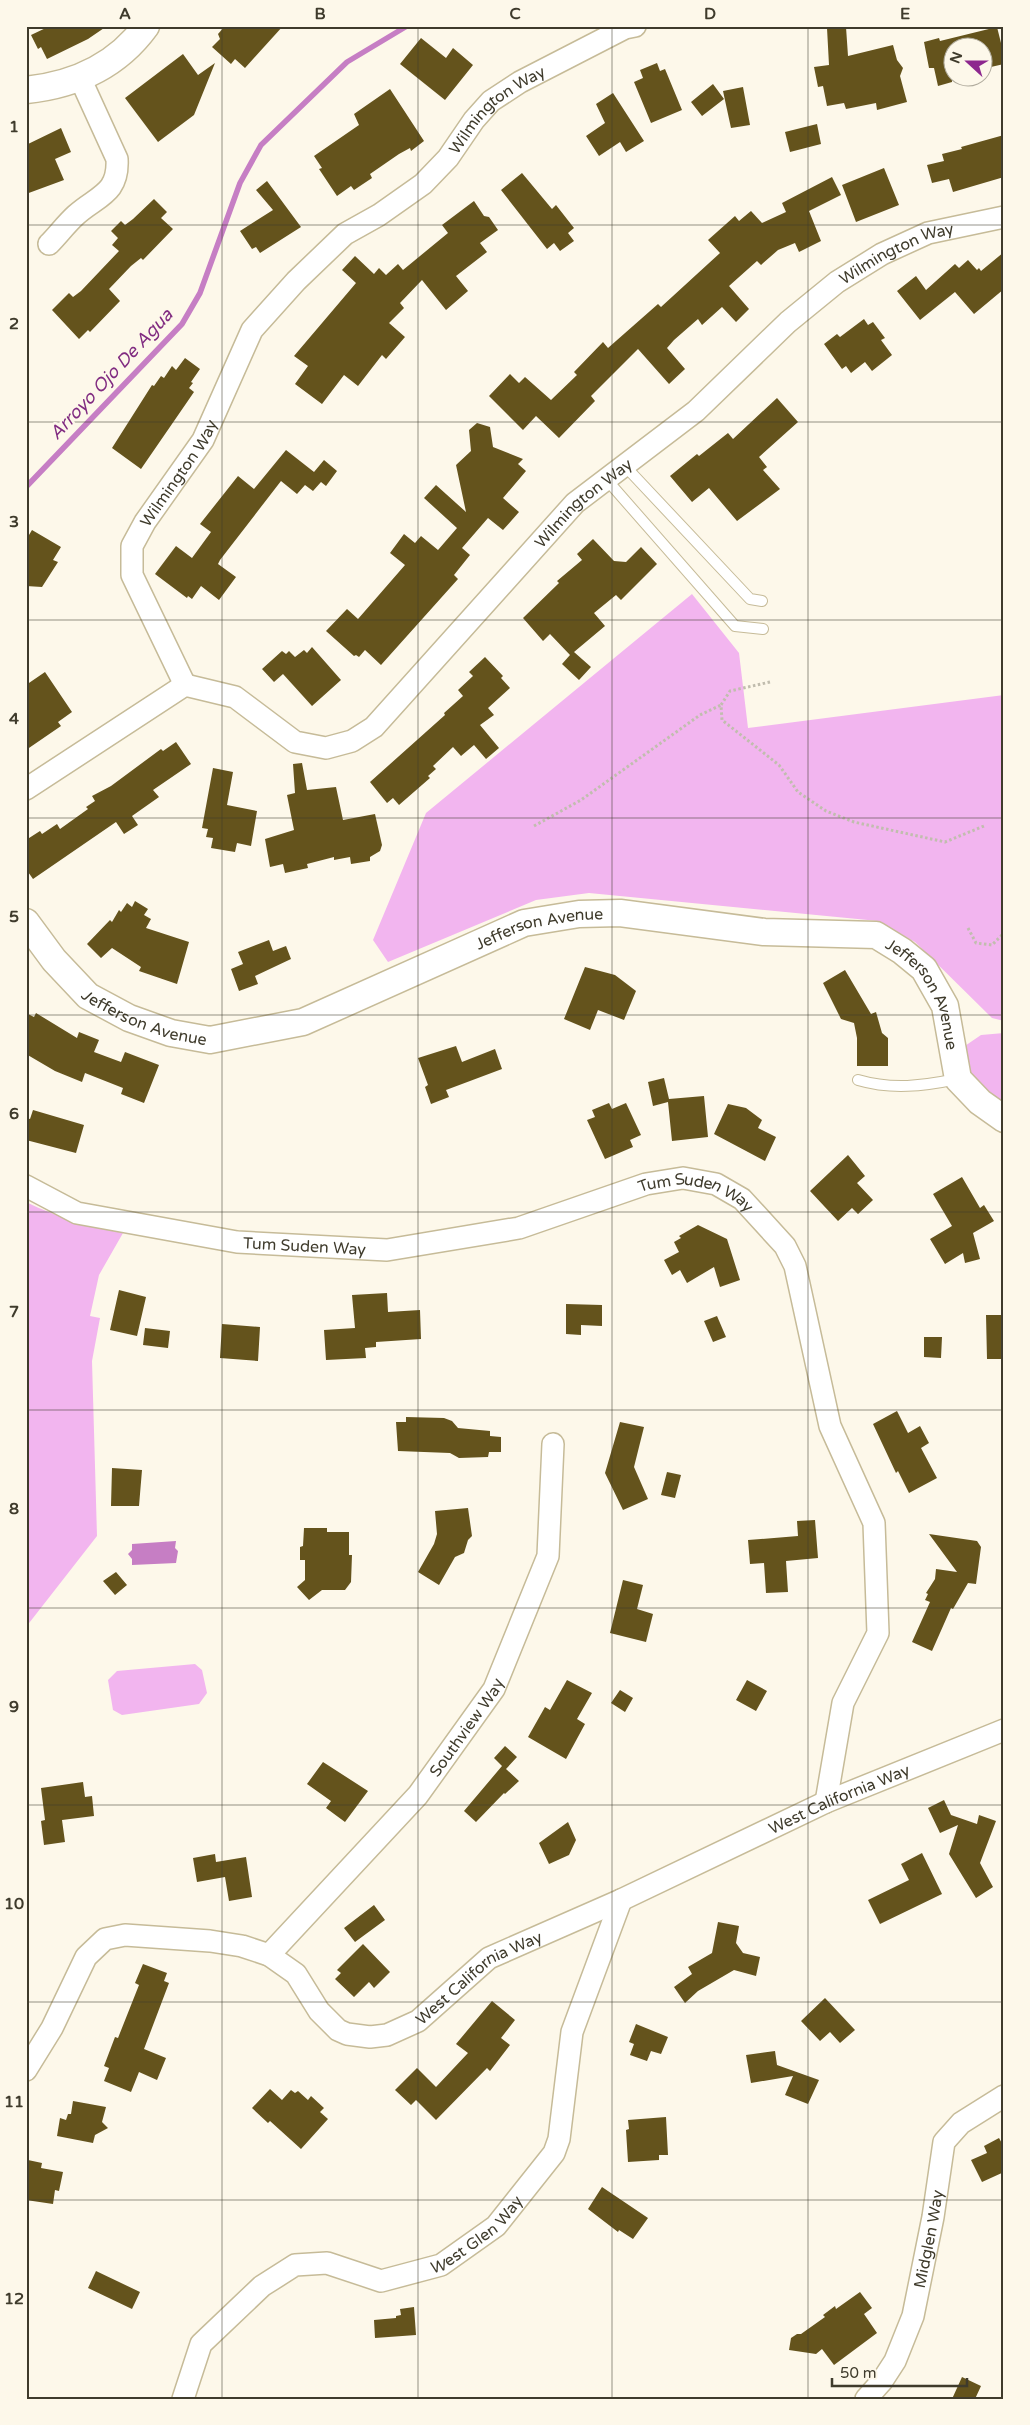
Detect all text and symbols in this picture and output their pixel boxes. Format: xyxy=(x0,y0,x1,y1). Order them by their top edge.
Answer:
text: A xyxy=(119,4,131,24)
text: B xyxy=(314,4,326,24)
text: C xyxy=(509,4,521,24)
text: D xyxy=(704,4,716,24)
text: E xyxy=(900,4,910,24)
north arrow xyxy=(942,38,992,88)
text: N xyxy=(946,49,966,66)
street label: Wilmington Way xyxy=(445,62,549,158)
text: 1 xyxy=(9,117,19,137)
street label: Wilmington Way xyxy=(836,219,956,289)
water label: Arroyo Ojo De Agua xyxy=(45,303,178,444)
text: 2 xyxy=(9,314,19,334)
street label: Wilmington Way xyxy=(136,416,222,531)
street label: Wilmington Way xyxy=(531,454,637,552)
text: 3 xyxy=(9,512,19,532)
text: 4 xyxy=(9,709,19,729)
street label: Jefferson Avenue xyxy=(472,904,603,955)
text: 5 xyxy=(9,907,19,927)
street label: Jefferson Avenue xyxy=(882,934,962,1052)
street label: Jefferson Avenue xyxy=(77,986,208,1050)
text: 6 xyxy=(9,1104,19,1124)
street label: Tum Suden Way xyxy=(635,1169,758,1217)
street label: Tum Suden Way xyxy=(243,1233,367,1260)
text: 7 xyxy=(9,1302,19,1322)
text: 8 xyxy=(9,1499,19,1519)
street label: Southview Way xyxy=(425,1675,509,1781)
text: 9 xyxy=(9,1697,19,1717)
street label: West California Way xyxy=(766,1760,913,1839)
text: 10 xyxy=(4,1894,24,1914)
street label: West California Way xyxy=(412,1927,546,2029)
text: 11 xyxy=(4,2092,24,2112)
street label: Midglen Way xyxy=(910,2188,948,2290)
street label: West Glen Way xyxy=(429,2191,528,2278)
text: 12 xyxy=(4,2289,24,2309)
scale bar xyxy=(832,2355,968,2387)
text: 50 m xyxy=(840,2364,877,2382)

